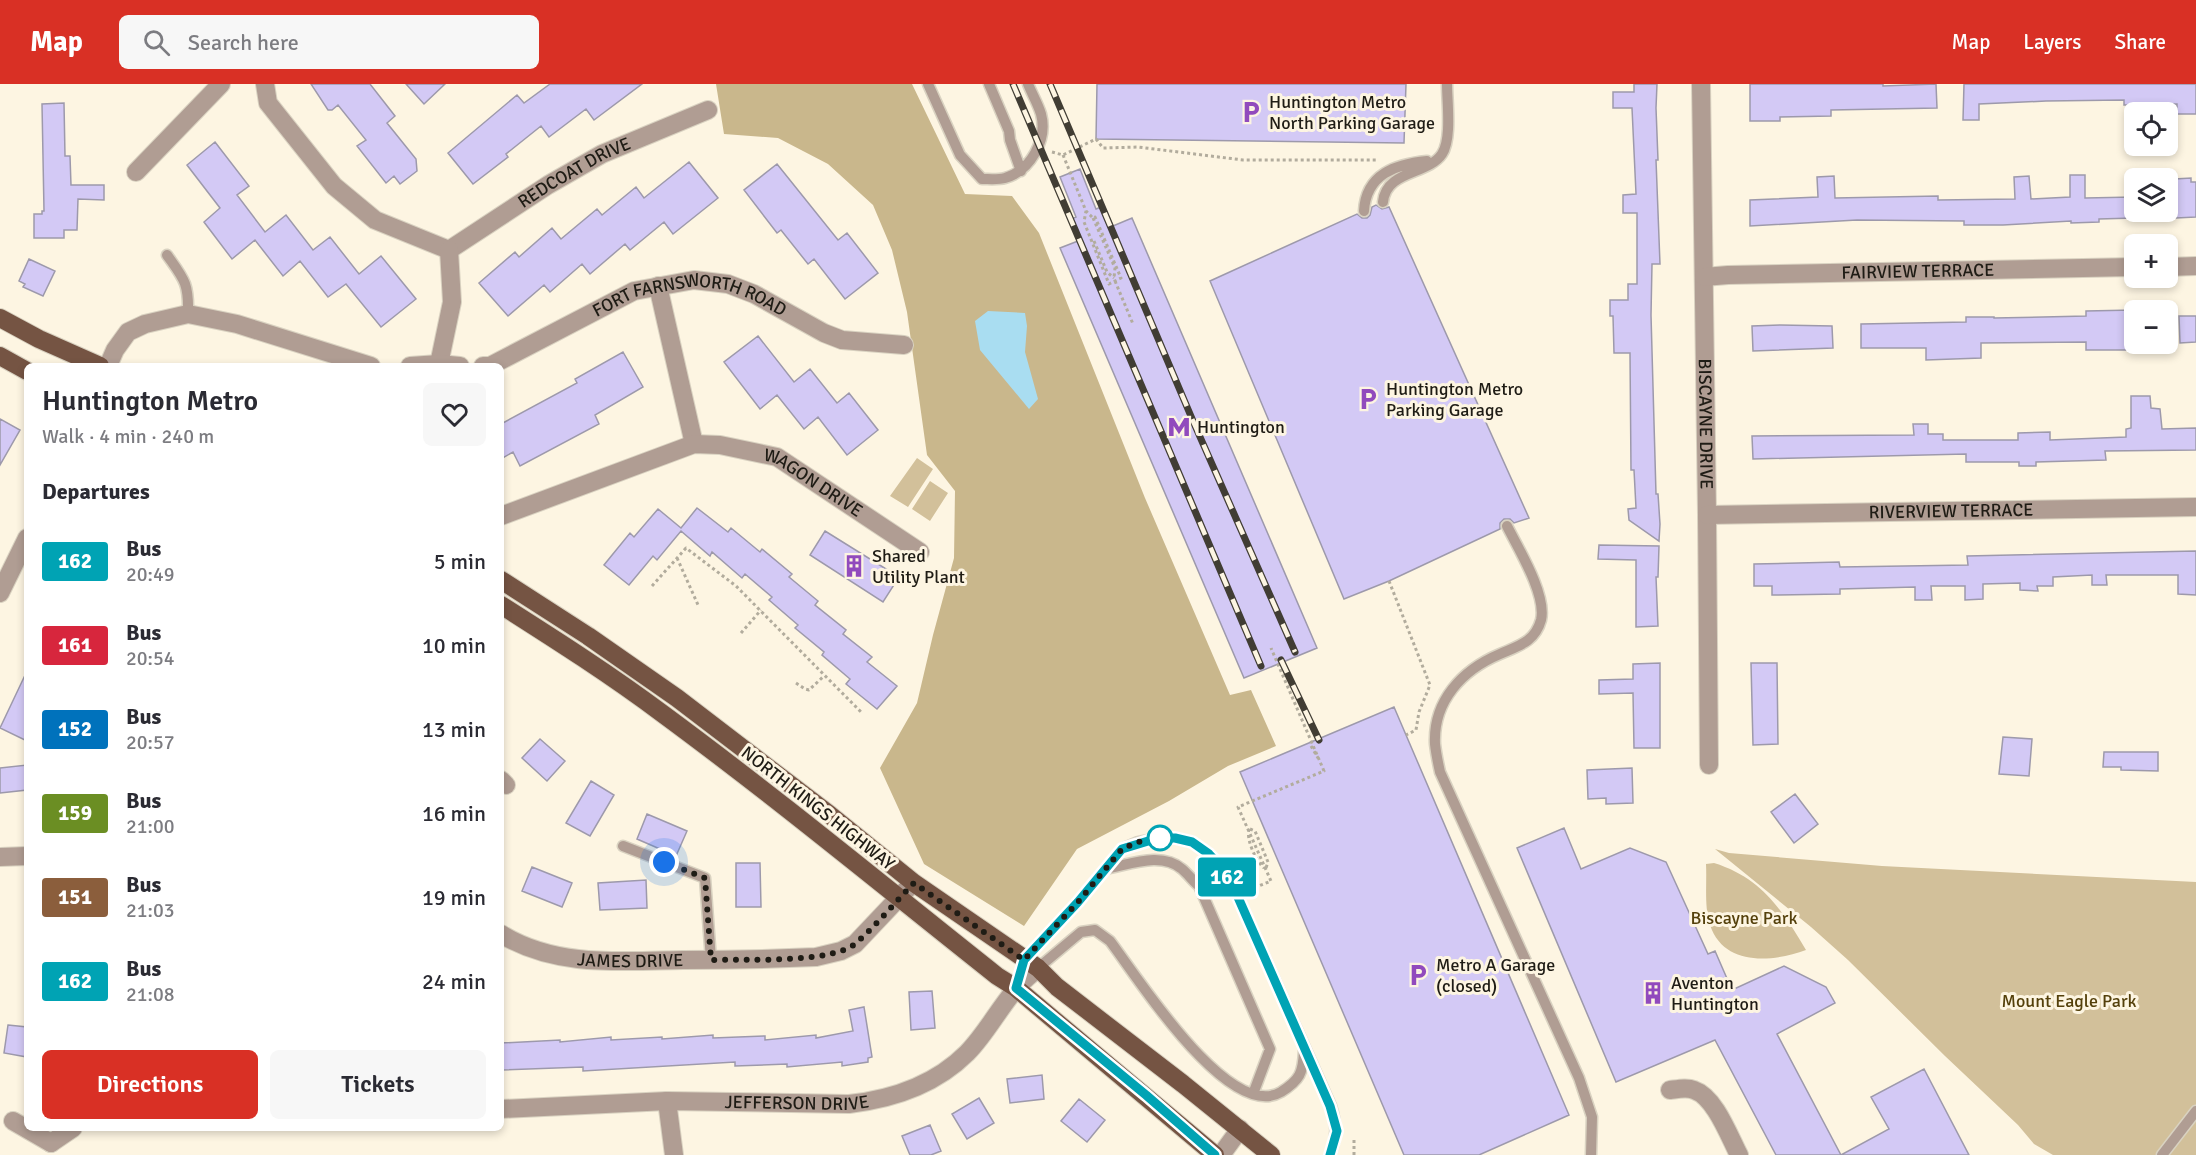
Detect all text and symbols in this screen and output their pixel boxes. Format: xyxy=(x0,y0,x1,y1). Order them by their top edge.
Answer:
search box xyxy=(119,15,539,69)
text: Map xyxy=(30,25,83,59)
icon: search xyxy=(140,26,173,59)
text: Search here xyxy=(188,29,299,56)
text: Map xyxy=(1952,29,1990,55)
text: Layers xyxy=(2023,29,2081,55)
text: Share xyxy=(2114,29,2166,55)
place label: Huntington Metro North Parking Garage xyxy=(1269,91,1435,134)
parking icon: Huntington Metro North Parking Garage xyxy=(1238,99,1264,125)
map controls xyxy=(2124,102,2178,354)
button: locate xyxy=(2124,102,2178,156)
street label: REDCOAT DRIVE xyxy=(514,132,634,213)
button: layers xyxy=(2124,168,2178,222)
button: + xyxy=(2124,234,2178,288)
street label: FAIRVIEW TERRACE xyxy=(1841,259,1994,284)
text: FORT FARNSWORTH ROAD xyxy=(589,268,790,322)
button: − xyxy=(2124,300,2178,354)
street label: FORT FARNSWORTH ROAD xyxy=(588,305,792,327)
street label: BISCAYNE DRIVE xyxy=(1694,358,1718,490)
place label: Huntington Metro Parking Garage xyxy=(1386,378,1523,421)
button: heart xyxy=(423,383,486,446)
text: Huntington Metro xyxy=(42,384,258,418)
parking icon: Huntington Metro Parking Garage xyxy=(1355,386,1381,412)
metro station icon: Huntington xyxy=(1166,414,1192,440)
place label: Huntington xyxy=(1197,416,1285,438)
text: Walk · 4 min · 240 m xyxy=(42,424,214,449)
street label: WAGON DRIVE xyxy=(762,444,867,522)
text: Departures xyxy=(42,478,150,505)
street label: RIVERVIEW TERRACE xyxy=(1868,499,2034,523)
text: Bus xyxy=(126,535,161,562)
place label: Shared Utility Plant xyxy=(872,545,965,588)
text: 162 xyxy=(58,548,92,574)
text: 5 min xyxy=(434,548,486,575)
building icon: Shared Utility Plant xyxy=(841,553,867,579)
text: 20:49 xyxy=(126,562,175,587)
text: Bus xyxy=(126,619,161,646)
text: 161 xyxy=(58,632,92,658)
text: 10 min xyxy=(422,632,486,659)
text: 20:54 xyxy=(126,646,175,671)
text: Bus xyxy=(126,703,161,730)
text: 152 xyxy=(58,716,92,742)
text: 13 min xyxy=(422,716,486,743)
text: 20:57 xyxy=(126,730,175,755)
street label: NORTH KINGS HIGHWAY xyxy=(737,741,899,875)
text: Bus xyxy=(126,787,161,814)
text: 159 xyxy=(58,800,92,826)
text: 16 min xyxy=(422,800,486,827)
text: 21:00 xyxy=(126,814,175,839)
unlabelled marker xyxy=(1147,825,1173,851)
your location xyxy=(649,847,679,877)
line badge: 162 xyxy=(1192,858,1262,896)
text: 162 xyxy=(1210,864,1244,890)
text: Bus xyxy=(126,871,161,898)
text: 151 xyxy=(58,884,92,910)
text: 19 min xyxy=(422,884,486,911)
text: 21:03 xyxy=(126,898,175,923)
park label: Biscayne Park xyxy=(1691,907,1797,929)
street label: JAMES DRIVE xyxy=(576,948,684,972)
place label: Metro A Garage (closed) xyxy=(1436,954,1555,997)
text: Bus xyxy=(126,955,161,982)
parking icon: Metro A Garage (closed) xyxy=(1405,962,1431,988)
text: 162 xyxy=(58,968,92,994)
text: 24 min xyxy=(422,968,486,995)
place label: Aventon Huntington xyxy=(1671,972,1759,1015)
building icon: Aventon Huntington xyxy=(1640,980,1666,1006)
text: 21:08 xyxy=(126,982,175,1007)
park label: Mount Eagle Park xyxy=(2001,990,2137,1012)
button: Directions xyxy=(42,1050,258,1119)
button: Tickets xyxy=(270,1050,486,1119)
street label: JEFFERSON DRIVE xyxy=(724,1090,871,1115)

